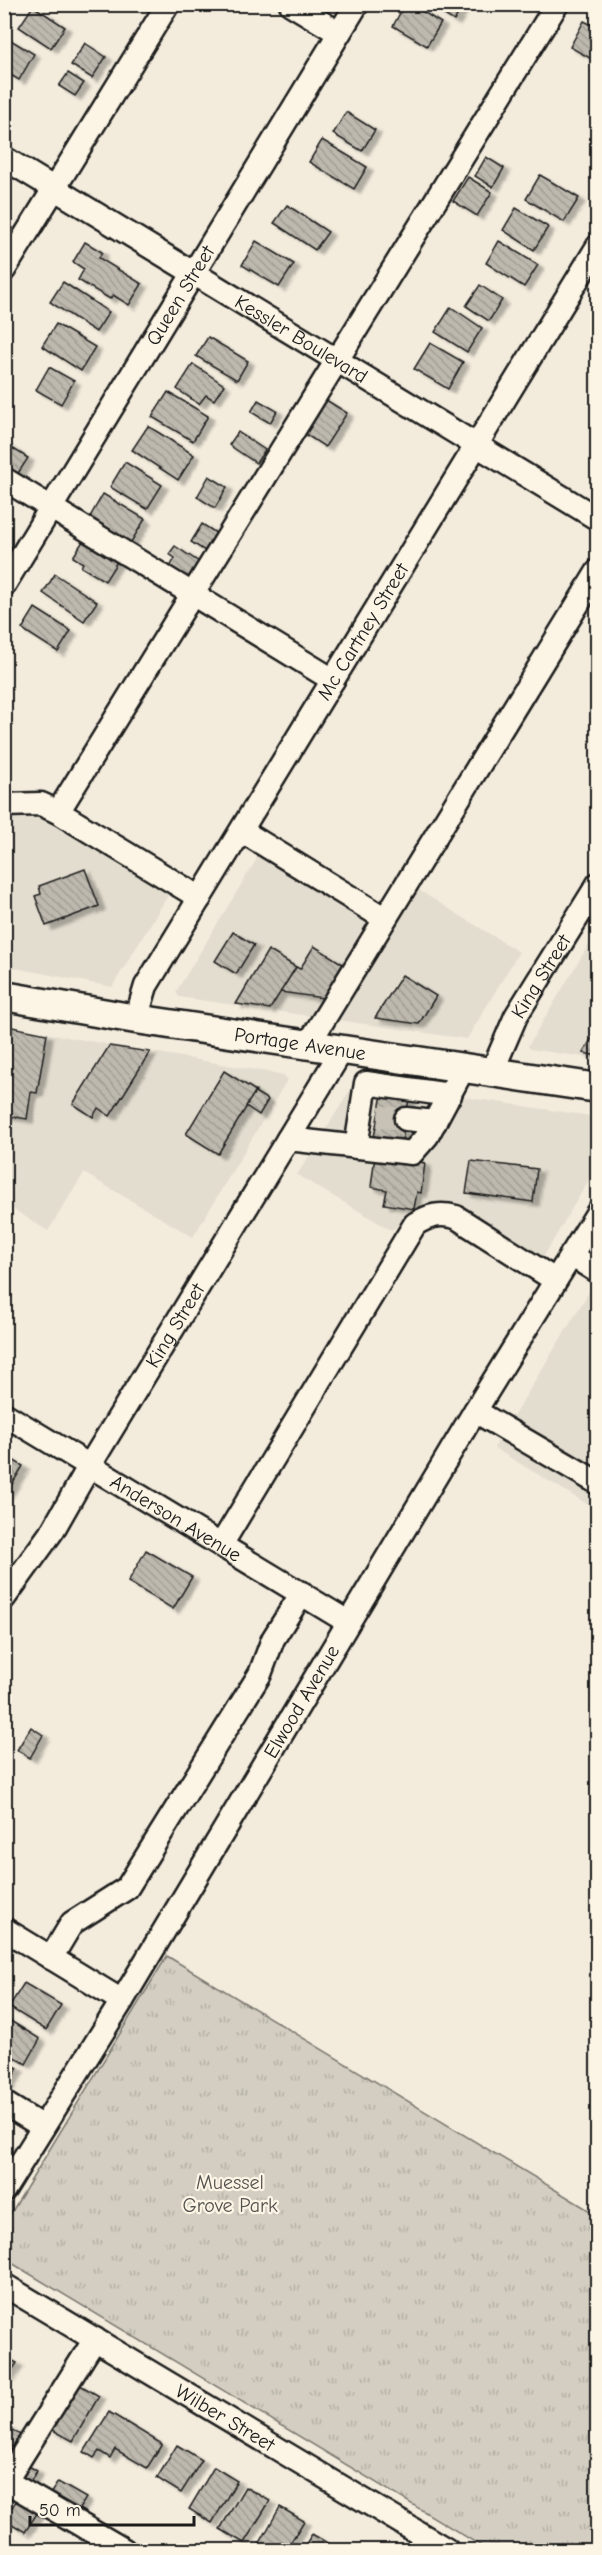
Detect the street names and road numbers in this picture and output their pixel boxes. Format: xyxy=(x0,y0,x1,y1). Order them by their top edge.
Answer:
street label: Queen Street xyxy=(141,240,220,349)
street label: Kessler Boulevard xyxy=(231,290,372,388)
street label: Mc Cartney Street xyxy=(312,558,414,704)
street label: King Street xyxy=(506,929,576,1022)
street label: Portage Avenue xyxy=(233,1022,367,1065)
street label: King Street xyxy=(141,1278,210,1372)
street label: Anderson Avenue xyxy=(106,1470,246,1566)
street label: Elwood Avenue xyxy=(259,1641,344,1762)
street label: Wilber Street xyxy=(172,2379,280,2457)

